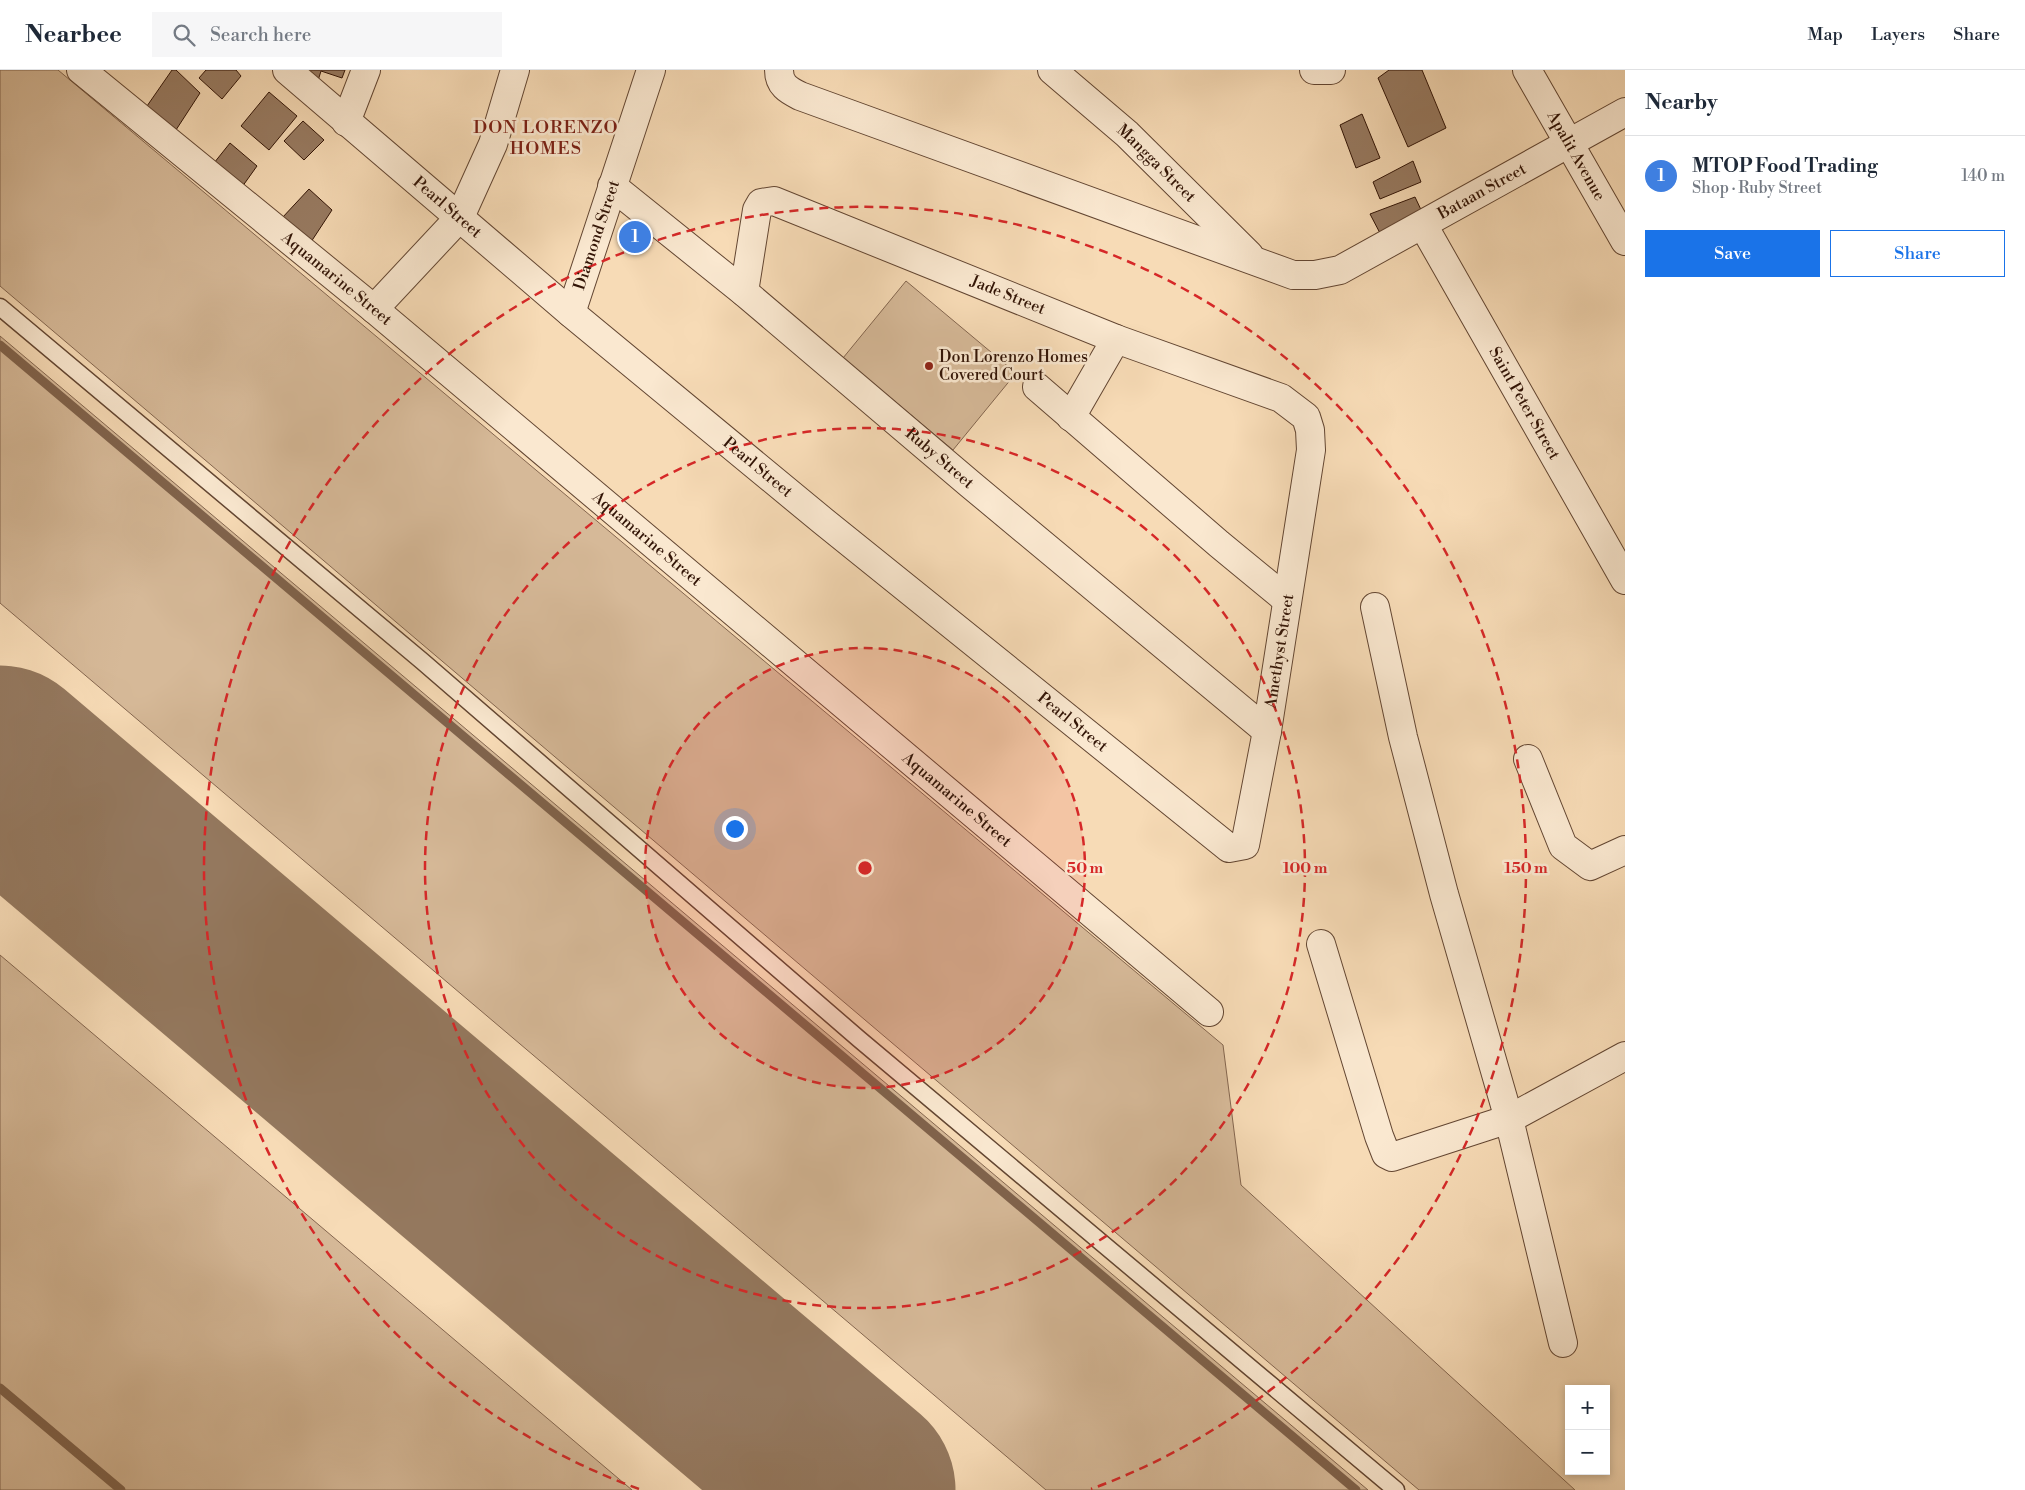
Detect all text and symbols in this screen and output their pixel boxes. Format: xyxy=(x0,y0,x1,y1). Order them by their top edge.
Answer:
search box xyxy=(152,12,502,57)
text: Nearbee xyxy=(25,20,122,50)
icon: search xyxy=(170,21,198,49)
text: Search here xyxy=(210,23,311,47)
text: Map xyxy=(1808,23,1843,46)
text: Layers xyxy=(1871,23,1925,46)
text: Share xyxy=(1953,23,2000,46)
text: Nearby xyxy=(1645,90,1718,116)
street label: Apalit Avenue xyxy=(1542,107,1610,204)
district label: DON LORENZO HOMES xyxy=(473,116,619,160)
street label: Mangga Street xyxy=(1113,120,1200,207)
text: MTOP Food Trading xyxy=(1692,154,1878,178)
street label: Bataan Street xyxy=(1433,159,1530,224)
text: 1 xyxy=(1657,166,1665,186)
text: 140 m xyxy=(1961,166,2005,186)
street label: Pearl Street xyxy=(409,172,486,242)
street label: Diamond Street xyxy=(569,177,624,293)
text: Shop · Ruby Street xyxy=(1692,178,1822,198)
pin: 1 xyxy=(619,218,651,256)
street label: Aquamarine Street xyxy=(277,227,396,330)
button: Save xyxy=(1645,230,1820,277)
button: Share xyxy=(1830,230,2005,277)
street label: Jade Street xyxy=(967,271,1049,319)
street label: Saint Peter Street xyxy=(1484,343,1565,463)
place label: Don Lorenzo Homes Covered Court xyxy=(939,347,1088,385)
marker: Don Lorenzo Homes Covered Court xyxy=(923,360,935,372)
street label: Ruby Street xyxy=(901,423,978,493)
street label: Pearl Street xyxy=(719,433,797,502)
street label: Aquamarine Street xyxy=(587,486,706,591)
street label: Amethyst Street xyxy=(1261,592,1298,711)
street label: Pearl Street xyxy=(1033,688,1112,756)
street label: Aquamarine Street xyxy=(897,747,1016,852)
your location xyxy=(722,816,748,842)
centre of rings xyxy=(856,859,874,877)
text: 50 m xyxy=(1067,859,1103,878)
text: 100 m xyxy=(1283,859,1328,878)
text: 150 m xyxy=(1504,859,1548,878)
map controls xyxy=(1565,1385,1610,1475)
button: + xyxy=(1565,1385,1610,1430)
button: − xyxy=(1565,1430,1610,1475)

